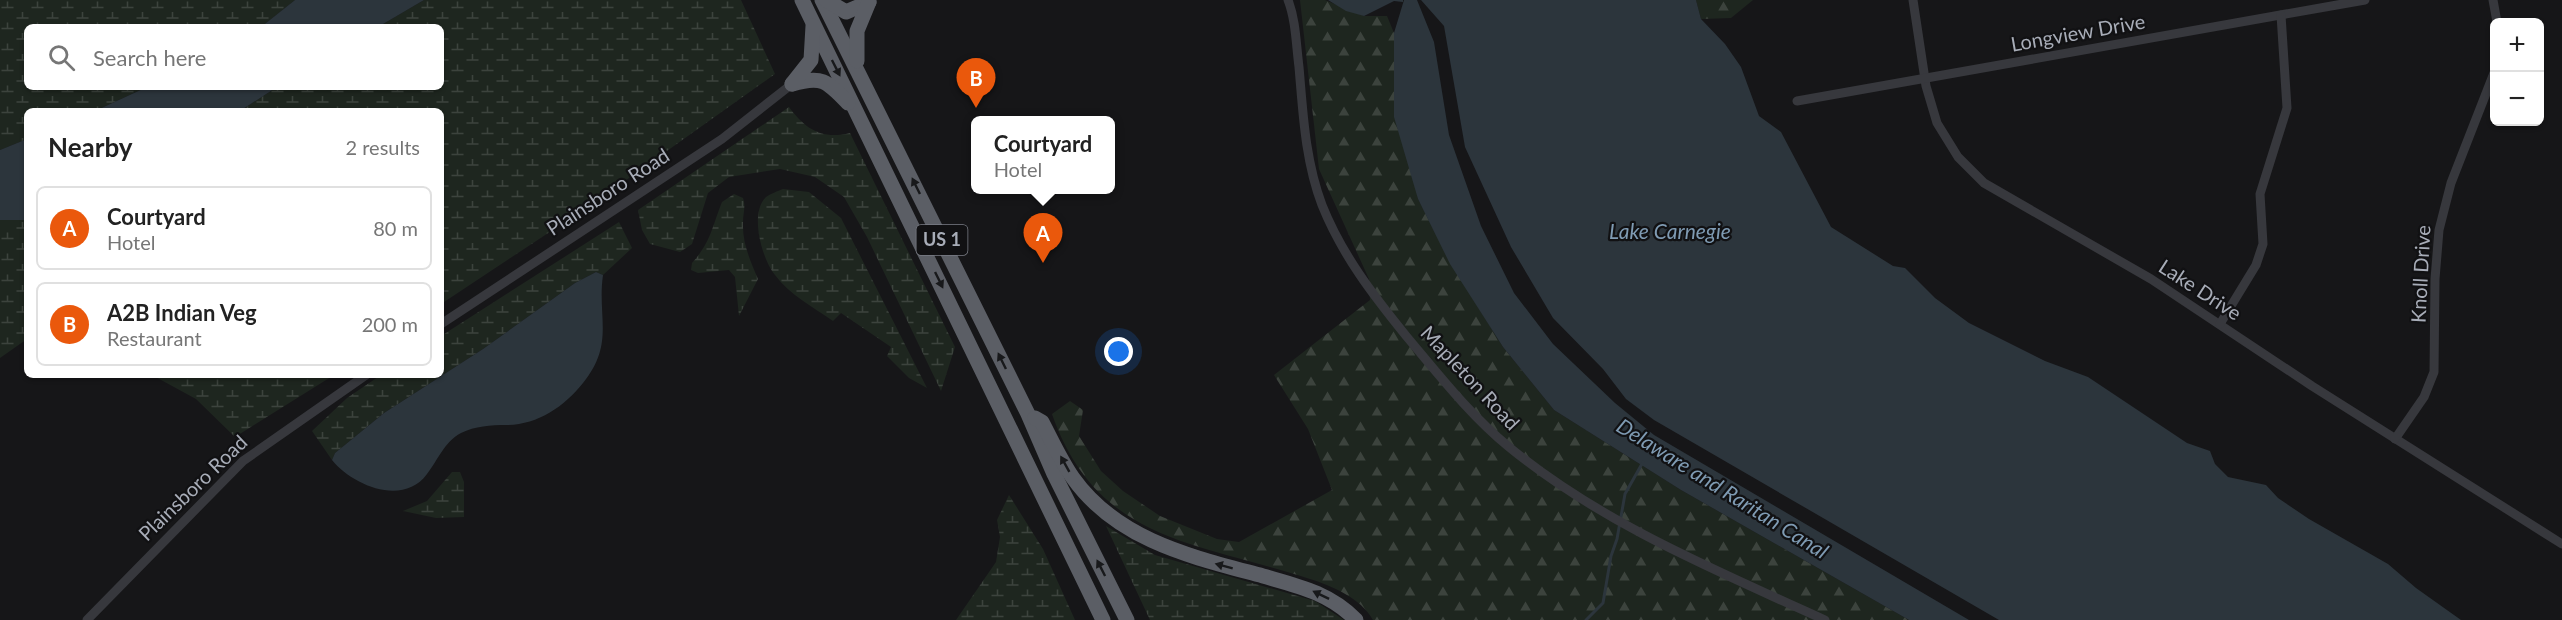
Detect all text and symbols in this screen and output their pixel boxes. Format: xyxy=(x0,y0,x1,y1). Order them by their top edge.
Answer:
street label: Longview Drive xyxy=(2009,8,2147,56)
map controls xyxy=(2490,18,2544,126)
button: + xyxy=(2490,18,2544,72)
search box xyxy=(24,24,444,90)
icon: search xyxy=(45,41,78,74)
text: Search here xyxy=(93,44,206,71)
pin: B xyxy=(956,58,996,108)
one-way arrow xyxy=(832,60,841,77)
button: − xyxy=(2490,72,2544,126)
popup xyxy=(971,116,1115,194)
text: Courtyard xyxy=(994,130,1092,157)
text: Nearby xyxy=(48,131,133,163)
text: 2 results xyxy=(345,135,420,159)
street label: Plainsboro Road xyxy=(542,143,673,240)
text: Hotel xyxy=(994,157,1042,181)
one-way arrow xyxy=(911,178,921,195)
text: Courtyard xyxy=(107,203,206,230)
pin: A xyxy=(1024,214,1062,263)
text: A xyxy=(63,216,76,240)
text: 80 m xyxy=(373,216,418,240)
water label: Lake Carnegie xyxy=(1609,218,1731,243)
street label: Knoll Drive xyxy=(2405,224,2435,324)
road number: US 1 xyxy=(916,225,968,255)
text: Hotel xyxy=(107,230,156,254)
street label: Lake Drive xyxy=(2155,254,2246,325)
one-way arrow xyxy=(935,272,944,289)
text: A2B Indian Veg xyxy=(107,299,257,326)
text: B xyxy=(63,312,76,336)
text: 200 m xyxy=(362,312,418,336)
street label: Mapleton Road xyxy=(1416,320,1525,434)
text: Restaurant xyxy=(107,326,202,350)
your location xyxy=(1104,337,1133,366)
one-way arrow xyxy=(998,353,1007,370)
water label: Delaware and Raritan Canal xyxy=(1613,412,1833,563)
street label: Plainsboro Road xyxy=(133,430,252,545)
one-way arrow xyxy=(1060,455,1070,472)
one-way arrow xyxy=(1096,559,1106,576)
one-way arrow xyxy=(1215,560,1233,570)
one-way arrow xyxy=(1313,590,1330,599)

